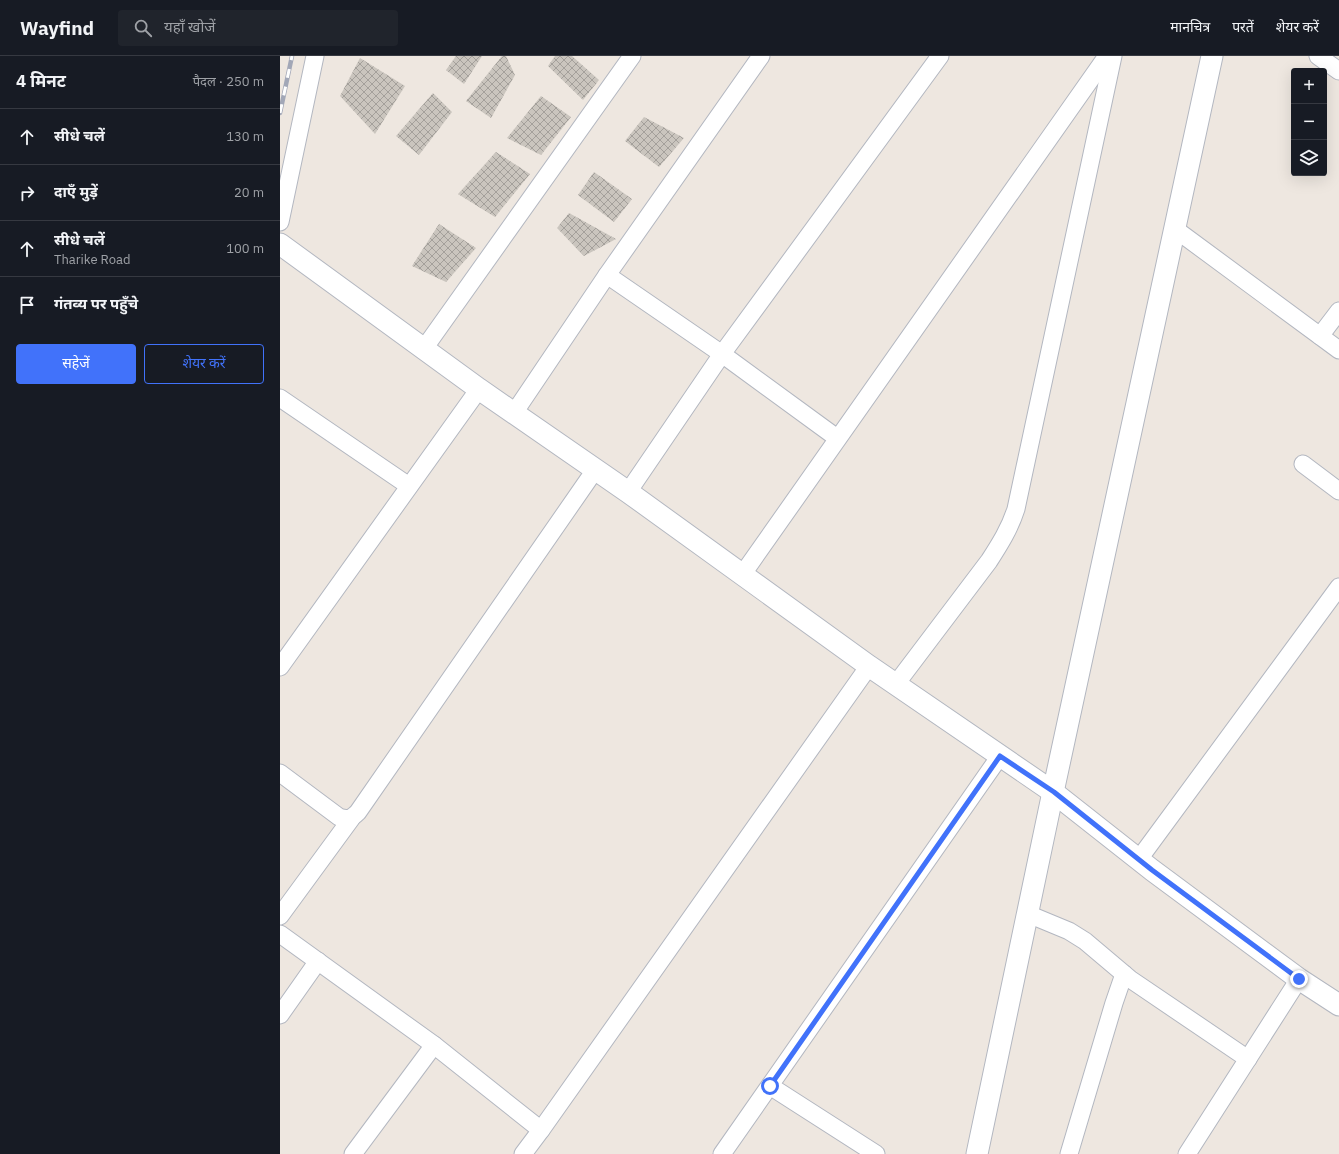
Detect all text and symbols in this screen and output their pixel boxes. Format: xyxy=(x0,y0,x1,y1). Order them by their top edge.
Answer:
search box xyxy=(118,10,398,46)
text: Wayfind xyxy=(20,16,94,40)
icon: search xyxy=(132,17,154,39)
text: यहाँ खोजें xyxy=(164,17,215,36)
text: मानचित्र xyxy=(1170,18,1210,36)
text: परतें xyxy=(1232,18,1254,36)
text: शेयर करें xyxy=(1276,18,1319,36)
map controls xyxy=(1291,68,1327,176)
button: + xyxy=(1291,68,1327,104)
text: 4 मिनट xyxy=(16,70,66,92)
text: पैदल · 250 m xyxy=(193,73,264,90)
button: − xyxy=(1291,104,1327,140)
icon: ahead xyxy=(16,126,38,148)
text: सीधे चलें xyxy=(54,126,105,145)
text: 130 m xyxy=(226,128,264,145)
button: layers xyxy=(1291,140,1327,176)
icon: right xyxy=(16,182,38,204)
text: दाएँ मुड़ें xyxy=(54,182,98,201)
text: 20 m xyxy=(234,184,264,201)
text: सीधे चलें xyxy=(54,230,105,249)
icon: ahead xyxy=(16,238,38,260)
text: 100 m xyxy=(226,240,264,257)
text: Tharike Road xyxy=(54,251,131,268)
icon: arrive xyxy=(16,294,38,316)
text: गंतव्य पर पहुँचे xyxy=(54,294,138,313)
button: सहेजें xyxy=(16,344,136,384)
button: शेयर करें xyxy=(144,344,264,384)
route end xyxy=(1290,970,1308,988)
route start xyxy=(761,1077,779,1095)

